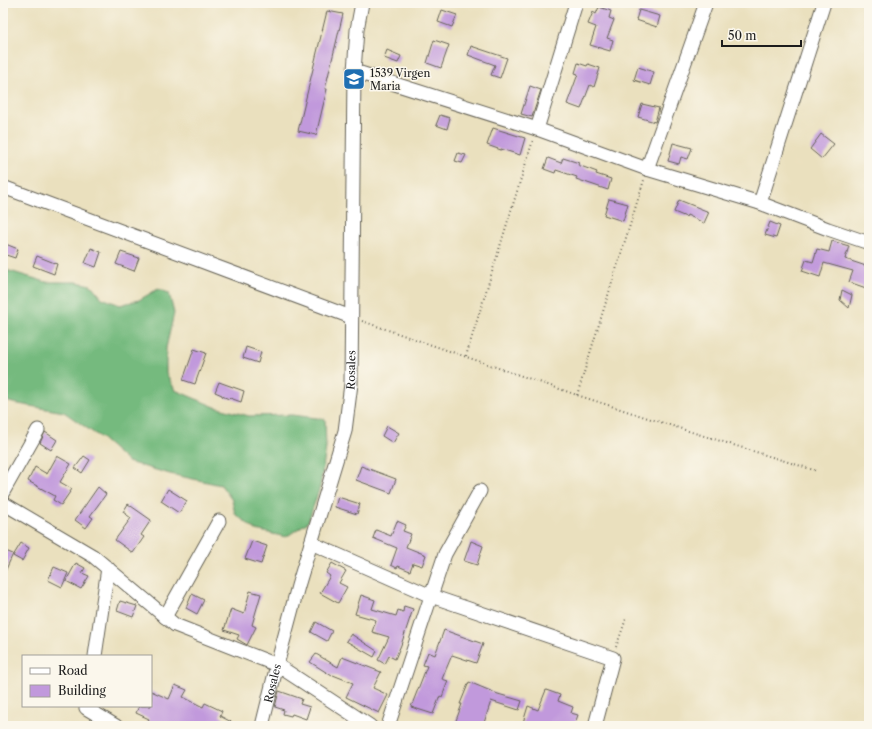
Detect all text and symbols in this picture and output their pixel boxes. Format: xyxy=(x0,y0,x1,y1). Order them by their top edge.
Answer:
scale bar xyxy=(722,22,801,48)
text: 50 m xyxy=(728,28,757,43)
school or university icon: 1539 Virgen Maria xyxy=(341,66,367,92)
place label: 1539 Virgen Maria xyxy=(370,66,430,93)
street label: Rosales xyxy=(343,350,358,391)
legend xyxy=(22,655,152,707)
street label: Rosales xyxy=(261,662,284,704)
text: Road xyxy=(58,663,88,678)
text: Building xyxy=(58,683,106,698)

